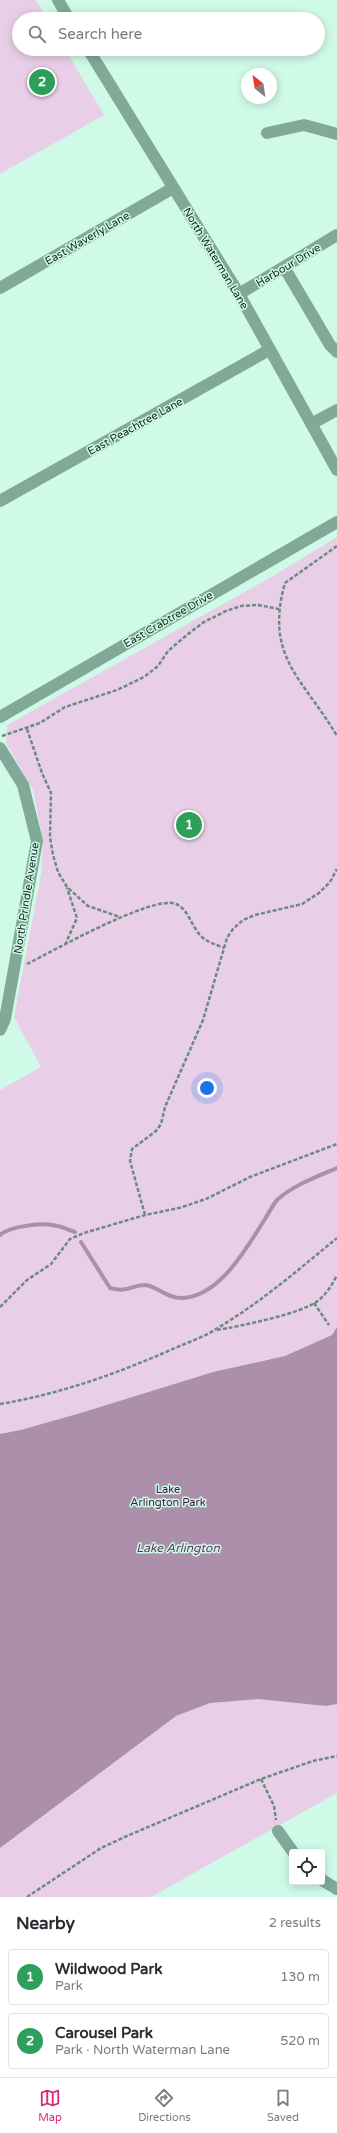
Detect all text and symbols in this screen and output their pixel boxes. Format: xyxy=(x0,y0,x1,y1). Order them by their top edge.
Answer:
search box xyxy=(12,12,325,56)
icon: search xyxy=(26,23,48,45)
text: Search here xyxy=(58,25,142,43)
pin: 2 xyxy=(29,67,55,97)
north arrow xyxy=(241,68,277,104)
street label: North Waterman Lane xyxy=(180,205,251,311)
street label: East Waverly Lane xyxy=(43,209,132,268)
street label: Harbour Drive xyxy=(254,241,323,290)
street label: East Peachtree Lane xyxy=(86,395,185,458)
street label: East Crabtree Drive xyxy=(121,589,215,650)
pin: 1 xyxy=(176,810,202,840)
street label: North Prindle Avenue xyxy=(11,842,42,955)
your location xyxy=(197,1078,217,1098)
park label: Lake Arlington Park xyxy=(130,1483,206,1509)
water label: Lake Arlington xyxy=(136,1541,220,1555)
map controls xyxy=(289,1849,325,1885)
button: locate xyxy=(289,1849,325,1885)
text: Nearby xyxy=(16,1913,75,1934)
text: 2 results xyxy=(269,1915,321,1931)
text: Wildwood Park xyxy=(55,1960,162,1978)
text: 1 xyxy=(26,1969,34,1985)
text: 130 m xyxy=(280,1969,320,1985)
text: Park xyxy=(55,1978,83,1994)
text: Carousel Park xyxy=(55,2024,153,2042)
text: 2 xyxy=(26,2033,34,2049)
text: 520 m xyxy=(280,2033,320,2049)
text: Park · North Waterman Lane xyxy=(55,2042,230,2058)
tab: Map xyxy=(38,2087,62,2124)
tab: Directions xyxy=(138,2087,191,2124)
tab: Saved xyxy=(267,2087,299,2124)

